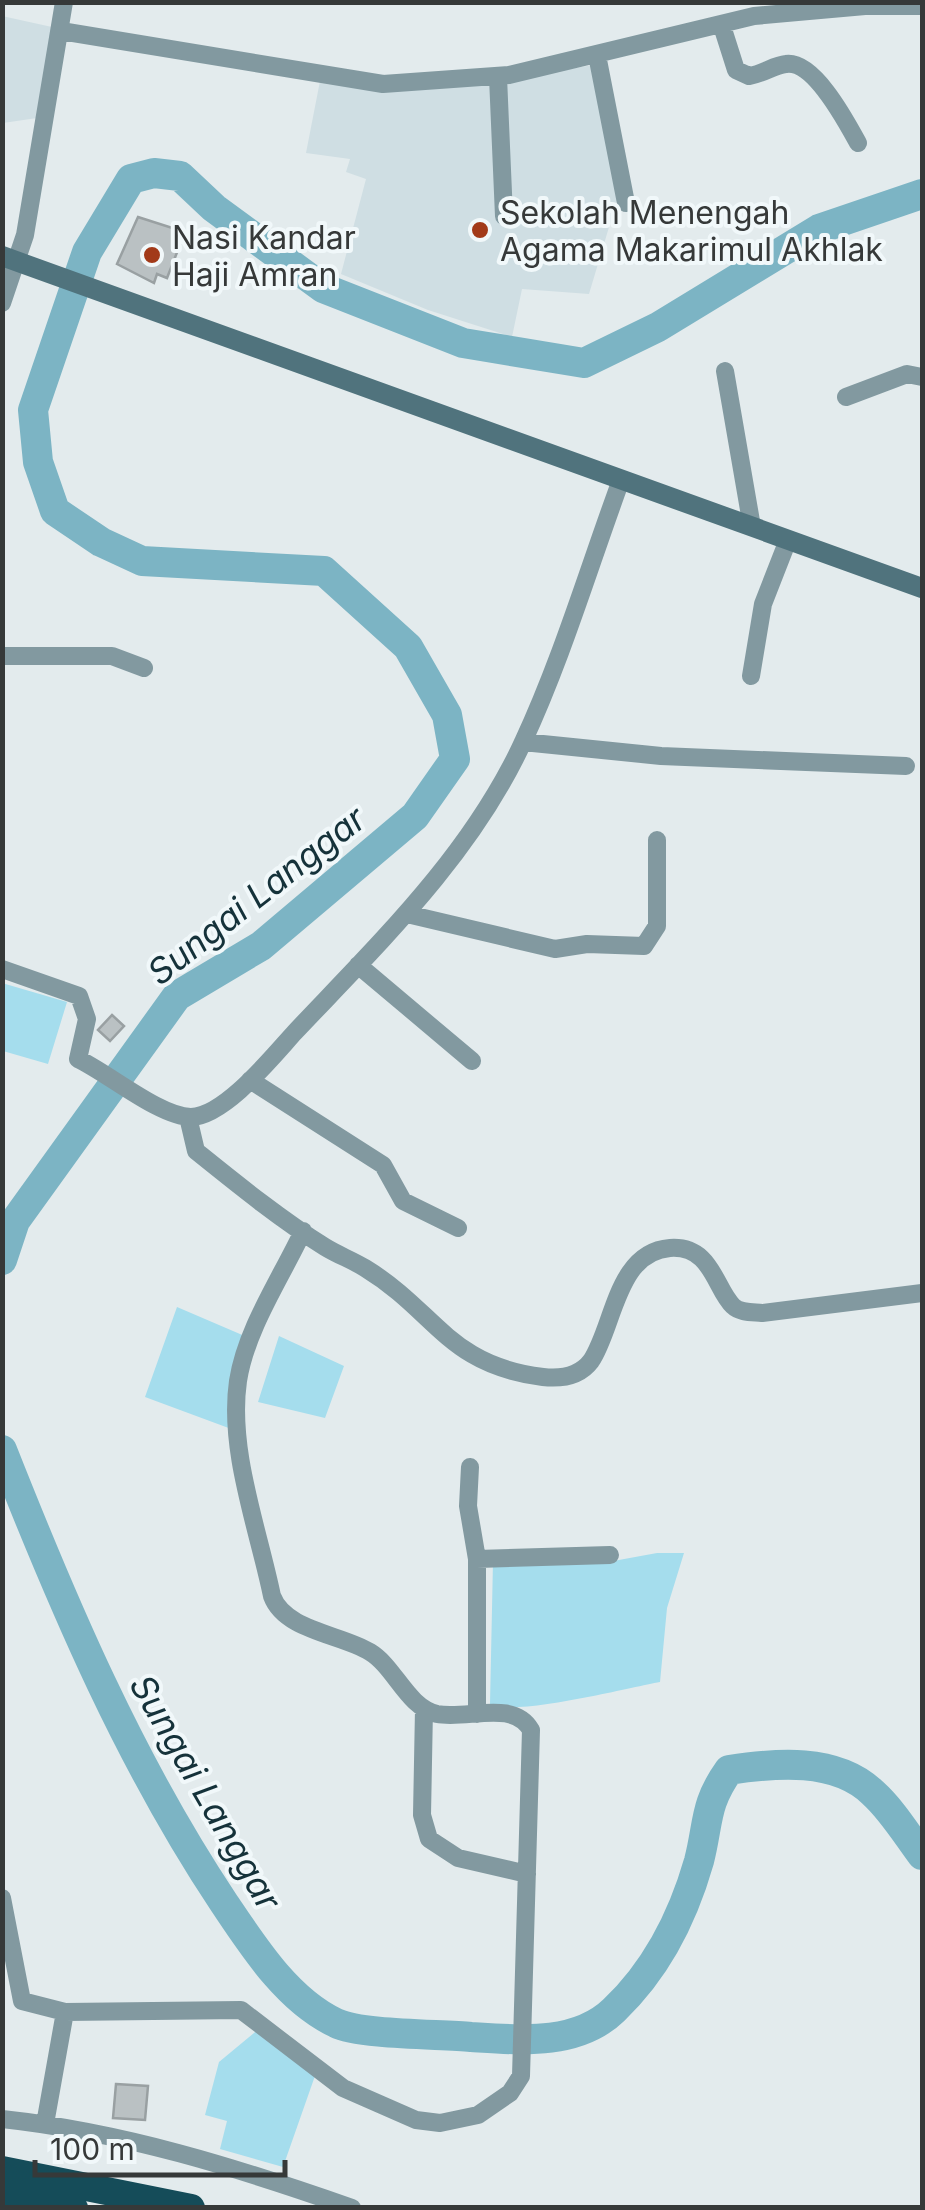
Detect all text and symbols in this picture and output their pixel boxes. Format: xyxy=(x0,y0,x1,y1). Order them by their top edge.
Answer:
place label: Sekolah Menengah Agama Makarimul Akhlak xyxy=(500,193,883,269)
place label: Nasi Kandar Haji Amran xyxy=(172,218,356,294)
marker: Sekolah Menengah Agama Makarimul Akhlak xyxy=(469,219,491,241)
marker: Nasi Kandar Haji Amran xyxy=(141,244,163,266)
water label: Sungai Langgar xyxy=(139,796,374,993)
water label: Sungai Langgar xyxy=(122,1667,291,1918)
scale bar xyxy=(35,2115,285,2177)
text: 100 m xyxy=(50,2131,135,2167)

